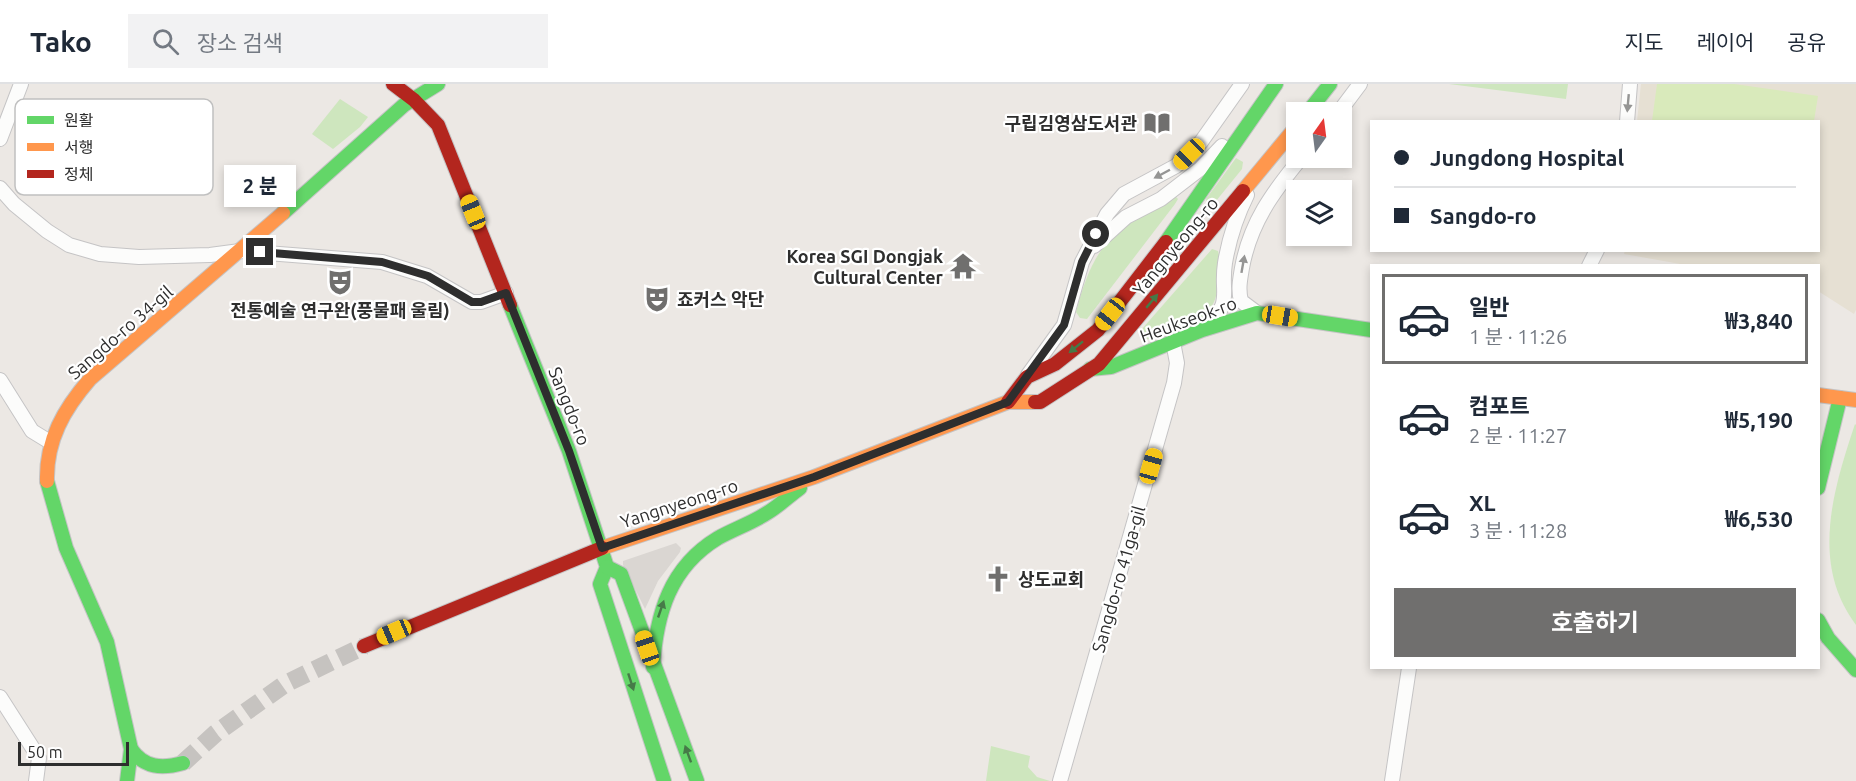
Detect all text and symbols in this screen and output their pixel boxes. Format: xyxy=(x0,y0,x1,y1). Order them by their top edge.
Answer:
search box xyxy=(128,14,548,68)
icon: search xyxy=(149,25,182,58)
text: Tako xyxy=(30,26,92,57)
text: 장소 검색 xyxy=(197,30,283,55)
text: 지도 xyxy=(1625,30,1663,54)
text: 레이어 xyxy=(1696,30,1754,54)
text: 공유 xyxy=(1787,30,1826,54)
one-way arrow xyxy=(1623,93,1633,112)
legend xyxy=(15,99,213,195)
north arrow xyxy=(1286,102,1352,168)
map controls xyxy=(1286,102,1352,246)
library icon: 구립김영삼도서관 xyxy=(1142,108,1172,138)
text: 원활 xyxy=(64,111,94,129)
place label: 구립김영삼도서관 xyxy=(1005,113,1137,133)
car xyxy=(1170,135,1208,173)
text: 서행 xyxy=(64,138,93,156)
text: Jungdong Hospital xyxy=(1430,145,1624,170)
text: 정체 xyxy=(64,165,93,183)
callout: 2 분 xyxy=(224,165,296,207)
one-way arrow xyxy=(1153,168,1171,178)
text: 2 분 xyxy=(243,174,277,197)
button: layers xyxy=(1286,180,1352,246)
car xyxy=(458,192,488,232)
street label: Yangnyeong-ro xyxy=(1128,193,1222,299)
text: Sangdo-ro xyxy=(1430,203,1536,228)
route start xyxy=(1082,220,1109,247)
route end xyxy=(246,238,273,265)
place label: Korea SGI Dongjak Cultural Center xyxy=(786,246,944,287)
temple icon: Korea SGI Dongjak Cultural Center xyxy=(948,251,978,281)
one-way arrow xyxy=(1239,254,1248,273)
theatre icon: 전통예술 연구완(풍물패 울림) xyxy=(325,267,355,297)
street label: Sangdo-ro 34-gil xyxy=(64,281,177,383)
theatre icon: 죠커스 악단 xyxy=(642,284,672,314)
place label: 죠커스 악단 xyxy=(677,289,765,309)
street label: Heukseok-ro xyxy=(1137,292,1239,346)
icon: car xyxy=(1397,292,1451,346)
car xyxy=(1092,294,1128,334)
one-way arrow xyxy=(1145,294,1158,309)
text: 일반 xyxy=(1469,294,1509,319)
place label: 전통예술 연구완(풍물패 울림) xyxy=(230,300,450,321)
car xyxy=(1261,304,1299,328)
text: ₩3,840 xyxy=(1725,308,1793,333)
text: 1 분 · 11:26 xyxy=(1469,325,1567,348)
one-way arrow xyxy=(1068,341,1084,354)
street label: Sangdo-ro xyxy=(545,364,595,448)
icon: car xyxy=(1397,391,1451,445)
text: 컴포트 xyxy=(1469,393,1530,418)
text: ₩5,190 xyxy=(1725,407,1793,432)
text: 2 분 · 11:27 xyxy=(1469,424,1567,447)
car xyxy=(1137,446,1165,486)
street label: Yangnyeong-ro xyxy=(618,475,740,531)
icon: car xyxy=(1397,490,1451,544)
text: XL xyxy=(1469,490,1496,515)
street label: Sangdo-ro 41ga-gil xyxy=(1087,503,1149,655)
text: ₩6,530 xyxy=(1725,506,1793,531)
text: 3 분 · 11:28 xyxy=(1469,519,1567,542)
church icon: 상도교회 xyxy=(983,564,1013,594)
place label: 상도교회 xyxy=(1018,569,1084,589)
button: 호출하기 xyxy=(1394,588,1796,657)
one-way arrow xyxy=(657,600,667,618)
car xyxy=(374,617,414,647)
car xyxy=(633,628,661,668)
one-way arrow xyxy=(627,673,636,691)
scale bar xyxy=(18,739,129,766)
text: 50 m xyxy=(27,743,63,761)
one-way arrow xyxy=(682,745,692,763)

